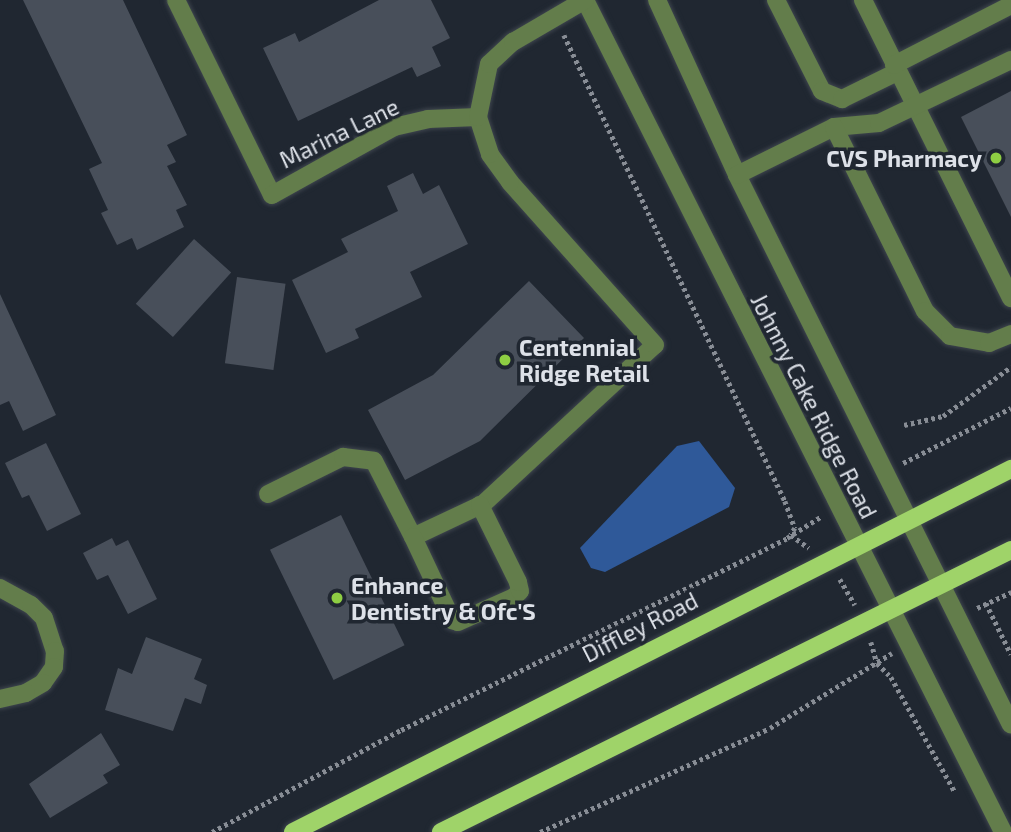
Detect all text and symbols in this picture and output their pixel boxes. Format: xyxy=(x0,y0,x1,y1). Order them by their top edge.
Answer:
street label: Marina Lane xyxy=(275,92,403,174)
place label: CVS Pharmacy xyxy=(826,144,982,172)
marker: CVS Pharmacy xyxy=(988,150,1004,166)
street label: Johnny Cake Ridge Road xyxy=(745,289,883,523)
place label: Centennial Ridge Retail xyxy=(519,333,649,387)
marker: Centennial Ridge Retail xyxy=(497,352,513,368)
place label: Enhance Dentistry & Ofc'S xyxy=(351,571,536,625)
street label: Diffley Road xyxy=(577,586,703,668)
marker: Enhance Dentistry & Ofc'S xyxy=(329,590,345,606)

